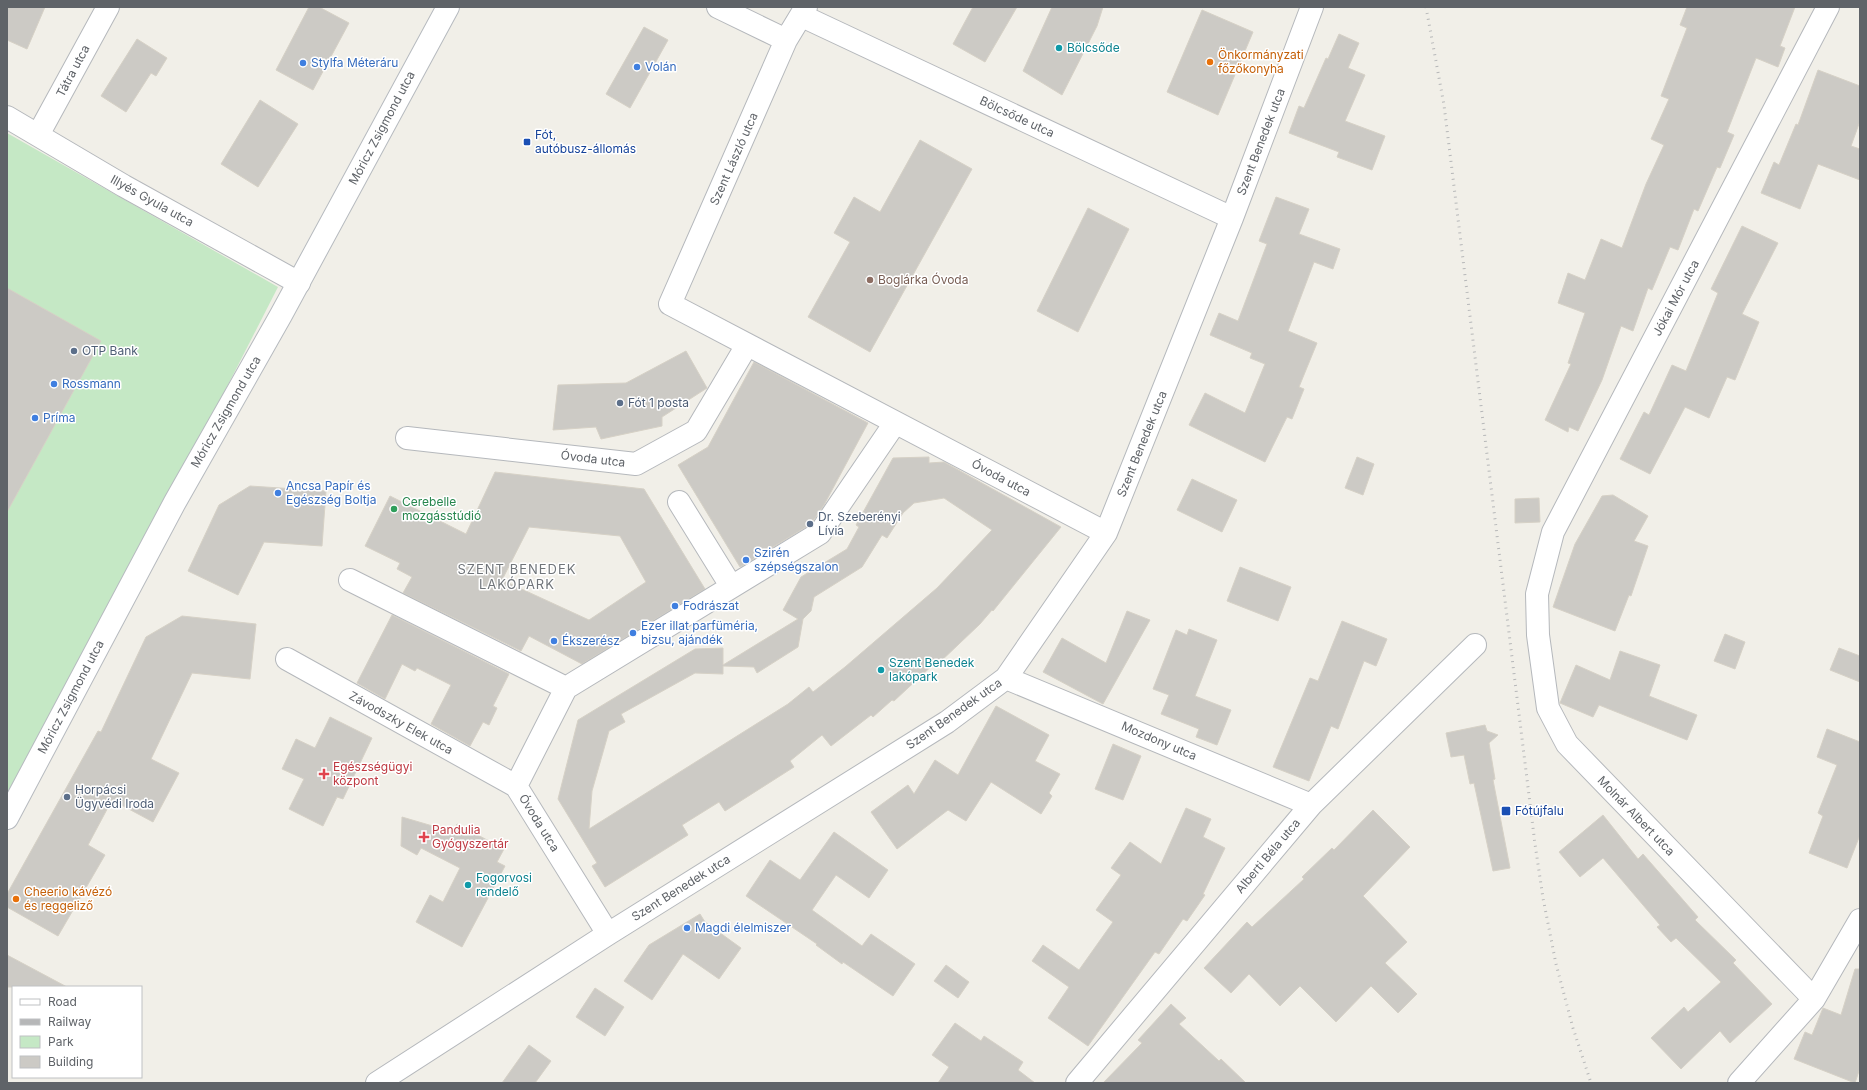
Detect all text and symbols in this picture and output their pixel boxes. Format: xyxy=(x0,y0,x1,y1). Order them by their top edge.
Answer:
place label: Bölcsőde xyxy=(1067,40,1120,55)
street label: Tátra utca xyxy=(53,42,93,99)
marker: Bölcsőde xyxy=(1054,43,1064,53)
place label: Önkormányzati főzőkonyha xyxy=(1218,47,1304,76)
place label: Stylfa Méteráru xyxy=(311,55,398,70)
marker: Önkormányzati főzőkonyha xyxy=(1205,57,1215,67)
marker: Stylfa Méteráru xyxy=(298,58,308,68)
place label: Volán xyxy=(645,59,677,74)
marker: Volán xyxy=(632,62,642,72)
street label: Móricz Zsigmond utca xyxy=(345,68,418,187)
street label: Szent Benedek utca xyxy=(1233,86,1288,197)
street label: Bölcsőde utca xyxy=(977,93,1057,140)
street label: Szent László utca xyxy=(706,110,761,208)
place label: Fót, autóbusz-állomás xyxy=(535,127,636,156)
marker: Fót, autóbusz-állomás xyxy=(522,137,532,147)
street label: Illyés Gyula utca xyxy=(108,172,196,230)
street label: Jókai Mór utca xyxy=(1649,257,1702,338)
place label: Boglárka Óvoda xyxy=(878,272,968,287)
marker: Boglárka Óvoda xyxy=(865,275,875,285)
place label: OTP Bank xyxy=(82,343,138,358)
marker: OTP Bank xyxy=(69,346,79,356)
street label: Móricz Zsigmond utca xyxy=(187,353,264,470)
place label: Rossmann xyxy=(62,376,121,391)
marker: Rossmann xyxy=(49,379,59,389)
street label: Szent Benedek utca xyxy=(1113,388,1170,499)
place label: Fót 1 posta xyxy=(628,395,689,410)
marker: Fót 1 posta xyxy=(615,398,625,408)
place label: Príma xyxy=(43,410,76,425)
marker: Príma xyxy=(30,413,40,423)
street label: Óvoda utca xyxy=(560,447,626,470)
street label: Óvoda utca xyxy=(969,456,1033,499)
place label: Ancsa Papír és Egészség Boltja xyxy=(286,478,376,507)
marker: Ancsa Papír és Egészség Boltja xyxy=(273,488,283,498)
place label: Cerebelle mozgásstúdió xyxy=(402,494,481,523)
marker: Cerebelle mozgásstúdió xyxy=(389,504,399,514)
place label: Dr. Szeberényi Lívia xyxy=(818,509,901,538)
marker: Dr. Szeberényi Lívia xyxy=(805,519,815,529)
place label: Szirén szépségszalon xyxy=(754,545,839,574)
marker: Szirén szépségszalon xyxy=(741,555,751,565)
district label: SZENT BENEDEK LAKÓPARK xyxy=(457,561,577,592)
place label: Fodrászat xyxy=(683,598,739,613)
marker: Fodrászat xyxy=(670,601,680,611)
place label: Ezer illat parfüméria, bizsu, ajándék xyxy=(641,618,758,647)
marker: Ezer illat parfüméria, bizsu, ajándék xyxy=(628,628,638,638)
place label: Ékszerész xyxy=(562,633,620,648)
marker: Ékszerész xyxy=(549,636,559,646)
street label: Móricz Zsigmond utca xyxy=(34,637,107,756)
place label: Szent Benedek lakópark xyxy=(889,655,975,684)
marker: Szent Benedek lakópark xyxy=(876,665,886,675)
street label: Szent Benedek utca xyxy=(903,675,1004,752)
street label: Závodszky Elek utca xyxy=(347,688,456,757)
street label: Mozdony utca xyxy=(1119,718,1199,763)
place label: Egészségügyi központ xyxy=(333,759,412,788)
marker: Egészségügyi központ xyxy=(318,768,330,780)
street label: Molnár Albert utca xyxy=(1595,773,1678,859)
place label: Horpácsi Ügyvédi Iroda xyxy=(75,782,154,811)
street label: Óvoda utca xyxy=(516,791,563,854)
marker: Horpácsi Ügyvédi Iroda xyxy=(62,792,72,802)
place label: Fótújfalu xyxy=(1515,803,1564,818)
marker: Fótújfalu xyxy=(1500,805,1512,817)
street label: Alberti Béla utca xyxy=(1232,815,1303,896)
place label: Pandulia Gyógyszertár xyxy=(432,822,509,851)
marker: Pandulia Gyógyszertár xyxy=(419,832,429,842)
street label: Szent Benedek utca xyxy=(629,851,733,924)
place label: Fogorvosi rendelő xyxy=(476,870,532,899)
marker: Fogorvosi rendelő xyxy=(463,880,473,890)
place label: Cheerio kávézó és reggeliző xyxy=(24,884,112,913)
marker: Cheerio kávézó és reggeliző xyxy=(11,894,21,904)
place label: Magdi élelmiszer xyxy=(695,920,792,935)
marker: Magdi élelmiszer xyxy=(682,923,692,933)
legend xyxy=(12,986,142,1078)
text: Road xyxy=(48,994,77,1009)
text: Railway xyxy=(48,1014,92,1029)
text: Park xyxy=(48,1034,74,1049)
text: Building xyxy=(48,1054,93,1069)

